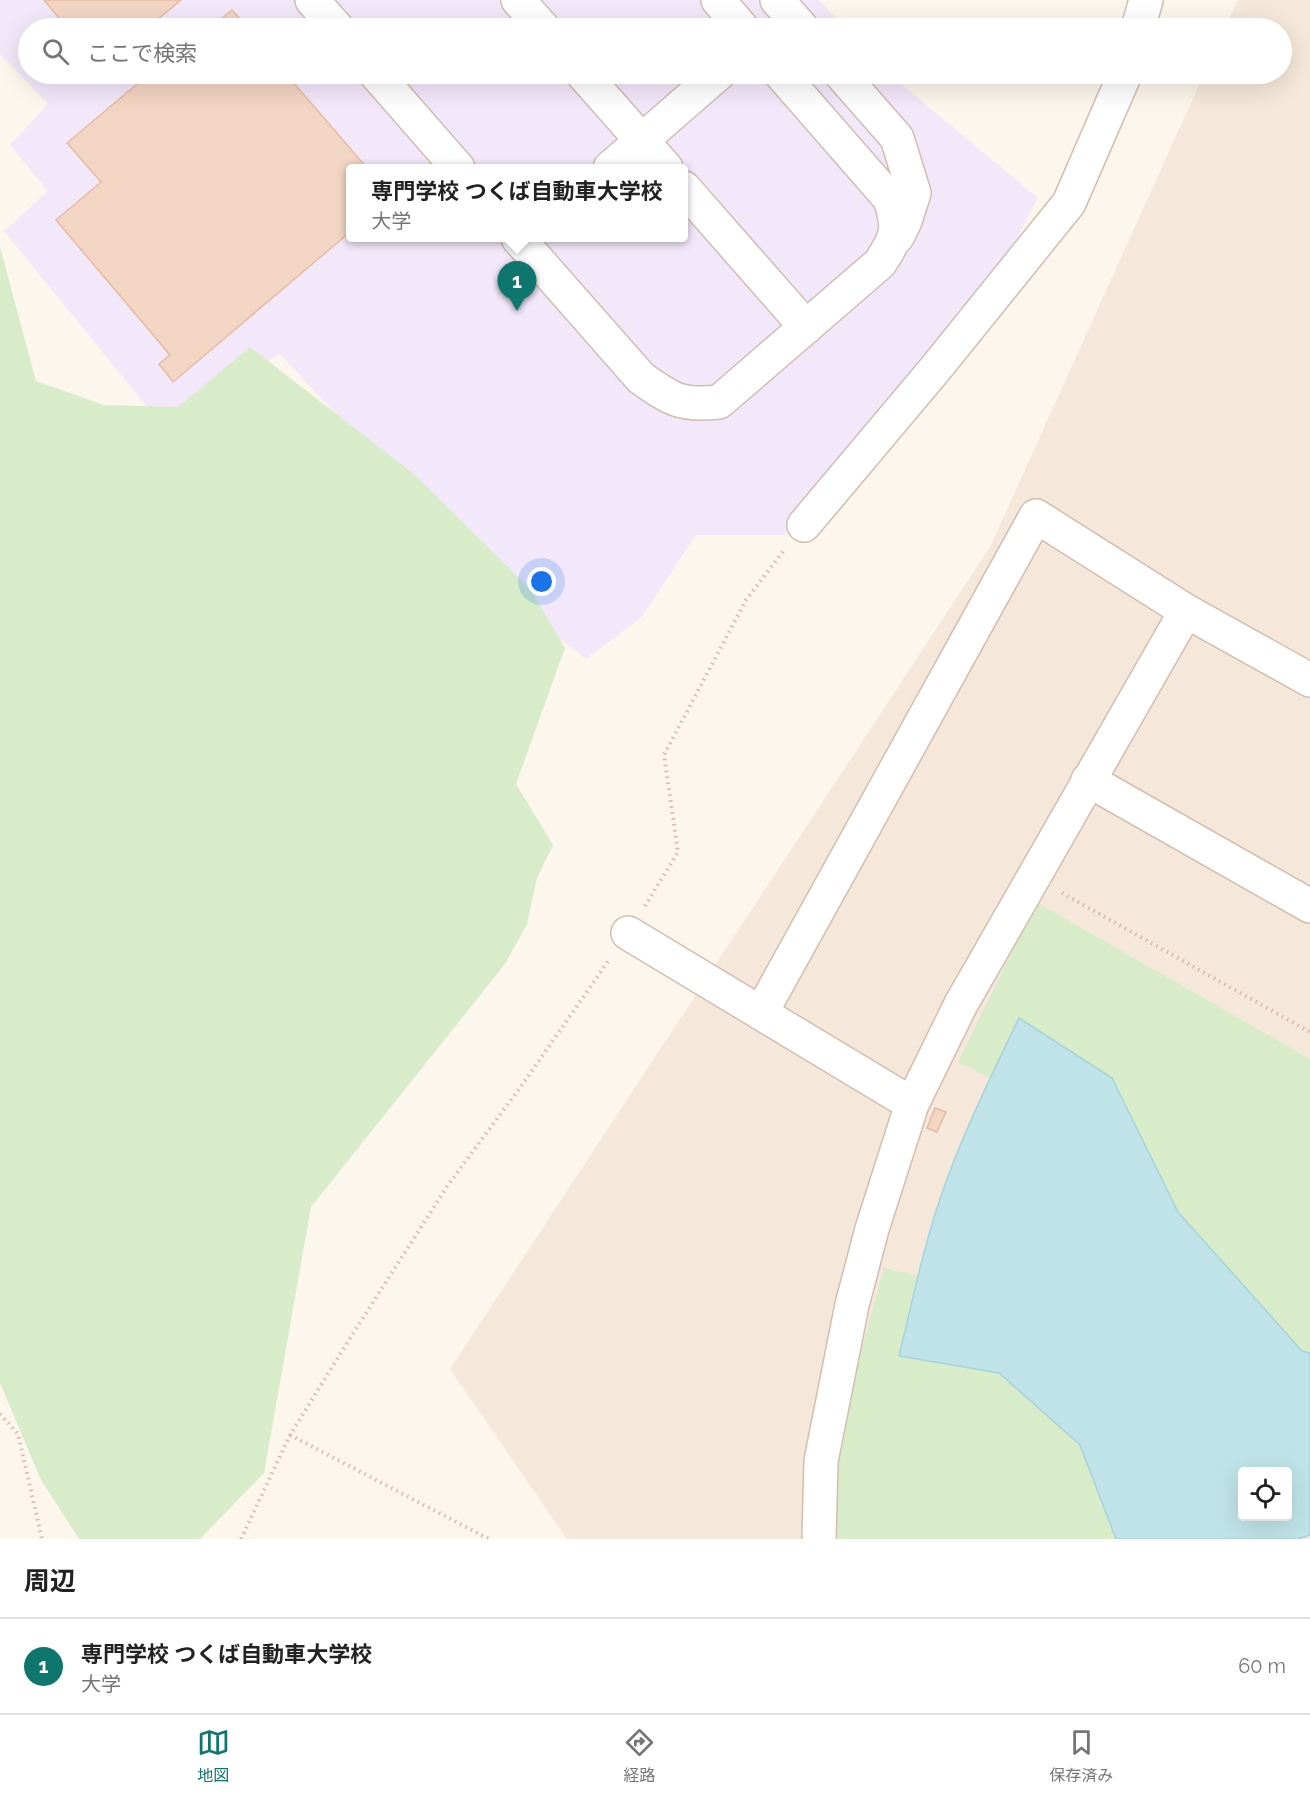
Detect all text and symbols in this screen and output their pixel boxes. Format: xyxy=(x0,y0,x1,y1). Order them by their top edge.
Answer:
search box xyxy=(18,18,1292,84)
icon: search xyxy=(39,35,72,68)
text: ここで検索 xyxy=(87,40,197,66)
popup xyxy=(346,164,688,242)
text: 専門学校 つくば自動車大学校 xyxy=(371,178,663,204)
text: 大学 xyxy=(371,209,411,233)
pin: 1 xyxy=(498,262,536,311)
your location xyxy=(527,567,556,596)
map controls xyxy=(1238,1467,1292,1521)
button: locate xyxy=(1238,1467,1292,1521)
text: 周辺 xyxy=(24,1566,76,1596)
text: 専門学校 つくば自動車大学校 xyxy=(81,1641,372,1667)
text: 1 xyxy=(39,1654,48,1678)
text: 60 m xyxy=(1238,1654,1286,1678)
text: 大学 xyxy=(81,1672,121,1696)
tab: 地図 xyxy=(197,1726,230,1786)
tab: 経路 xyxy=(623,1726,656,1786)
tab: 保存済み xyxy=(1049,1726,1113,1786)

